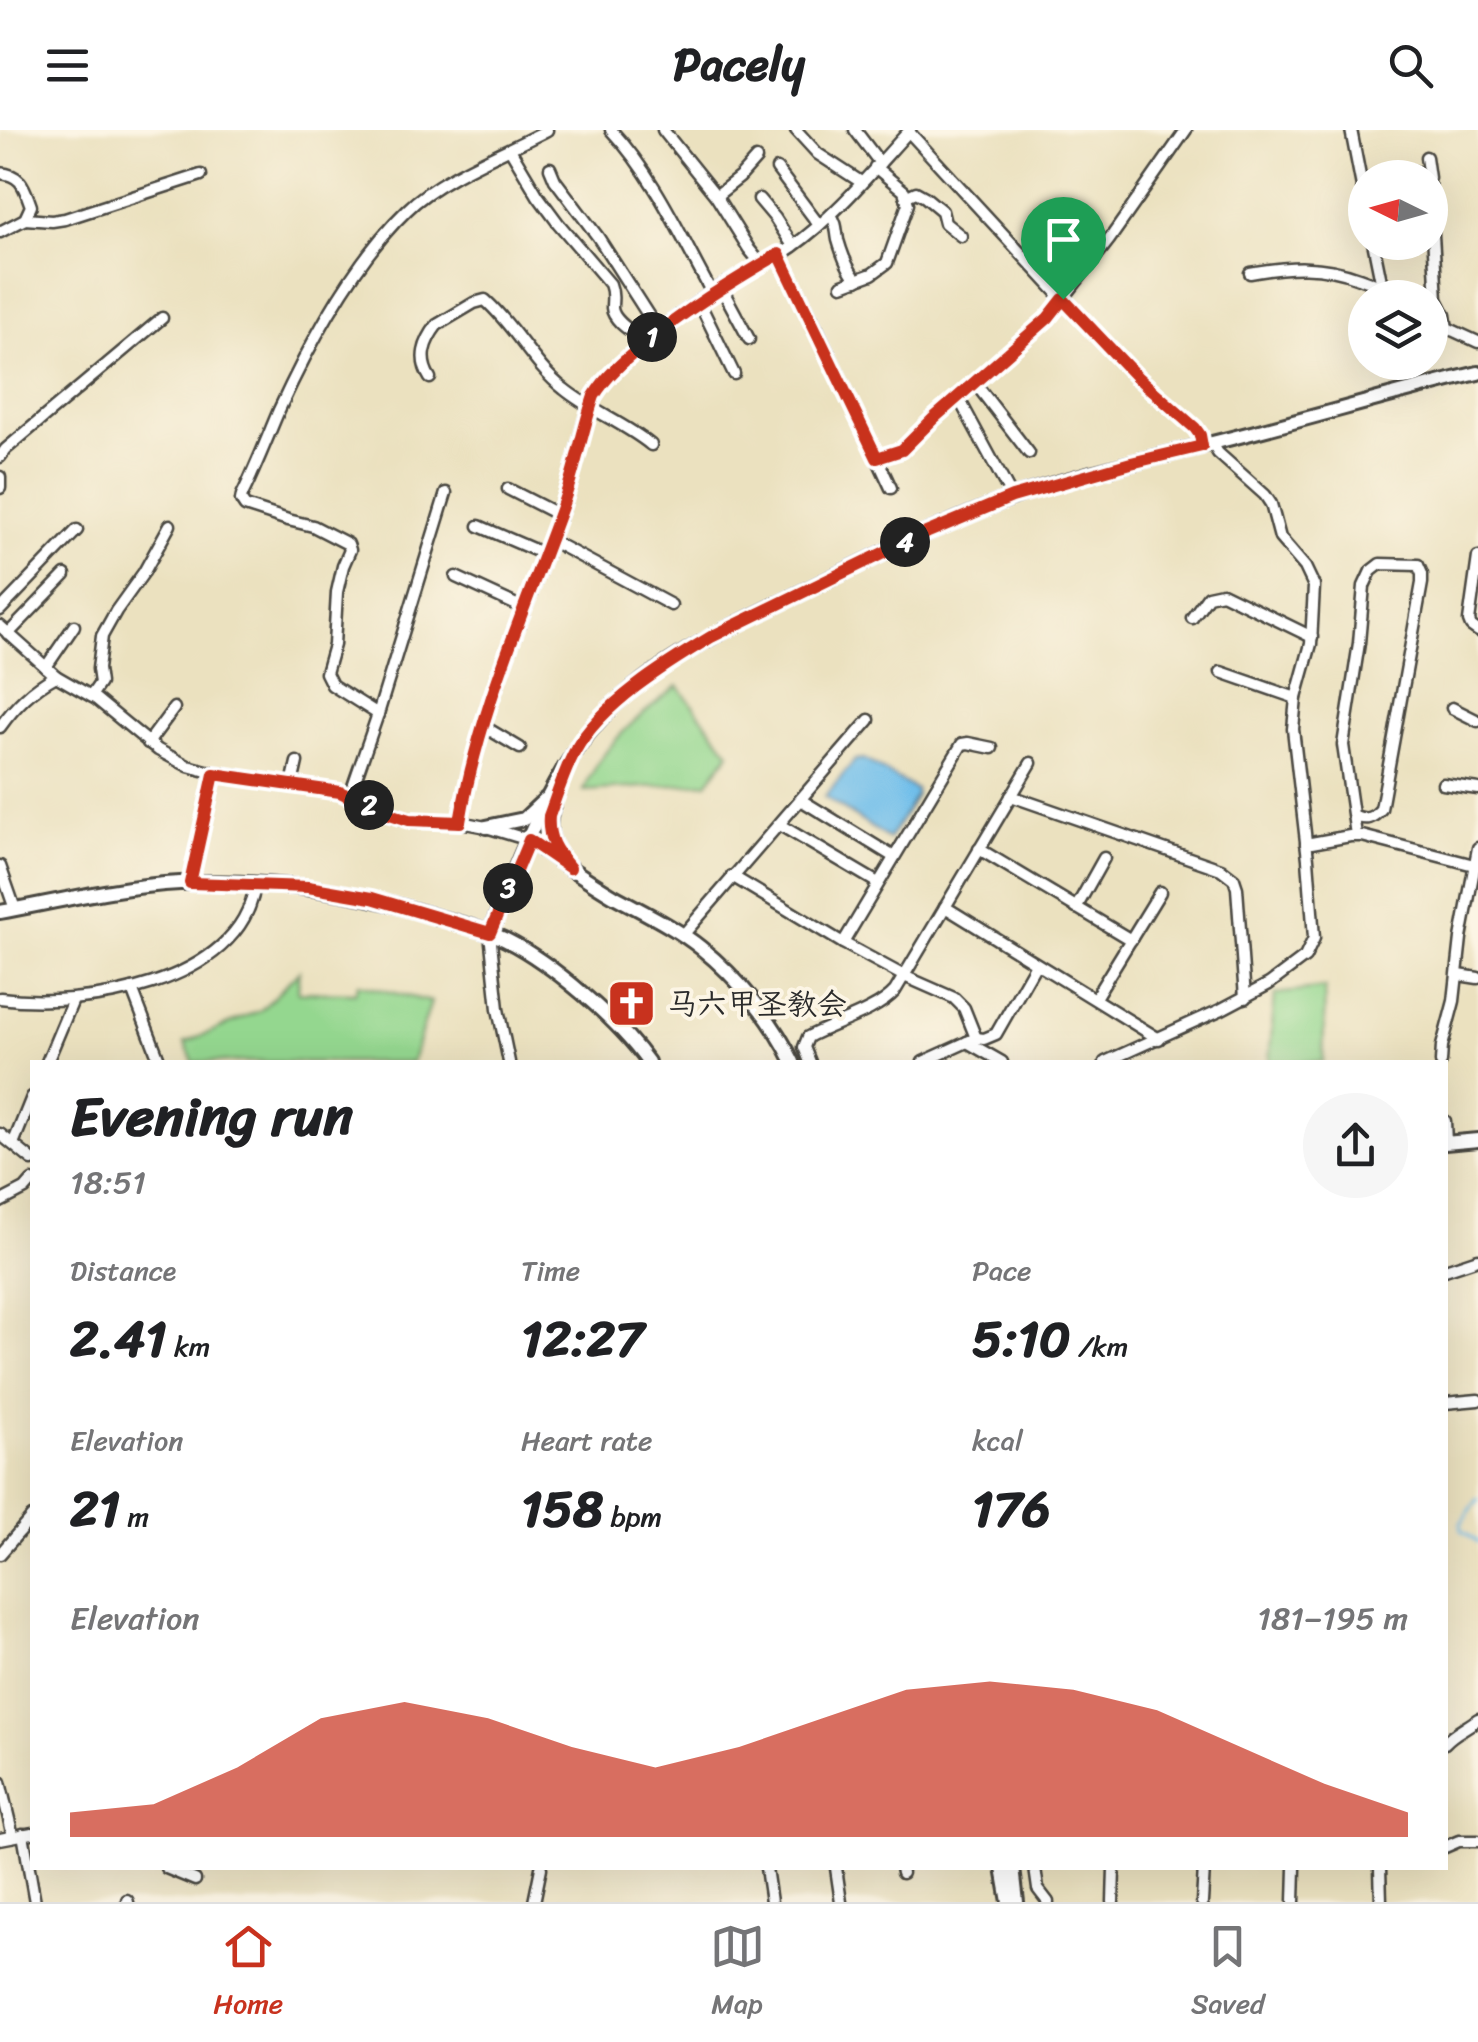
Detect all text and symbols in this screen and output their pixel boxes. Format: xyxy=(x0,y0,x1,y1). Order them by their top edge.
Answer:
text: Pacely xyxy=(673,25,805,105)
icon: menu xyxy=(40,38,95,93)
icon: search xyxy=(1383,38,1438,93)
north arrow xyxy=(1348,160,1448,260)
map controls xyxy=(1348,160,1448,380)
pin xyxy=(1021,197,1106,300)
icon: arrive xyxy=(1036,212,1091,267)
button: layers xyxy=(1348,280,1448,380)
pin: 1 xyxy=(627,312,677,362)
text: 1 xyxy=(646,312,658,361)
pin: 4 xyxy=(880,517,930,567)
text: 4 xyxy=(896,517,914,566)
pin: 2 xyxy=(344,780,394,830)
text: 2 xyxy=(361,780,377,829)
pin: 3 xyxy=(483,863,533,913)
text: 3 xyxy=(500,863,516,912)
place label: 马六甲圣教会 xyxy=(667,977,847,1031)
church icon: 马六甲圣教会 xyxy=(606,978,658,1030)
text: Evening run xyxy=(70,1068,353,1165)
button: share xyxy=(1303,1093,1408,1198)
text: 18:51 xyxy=(70,1154,146,1211)
text: Distance xyxy=(70,1246,176,1295)
text: Time xyxy=(521,1246,580,1295)
text: Pace xyxy=(972,1246,1031,1295)
text: 2.41 xyxy=(70,1295,167,1384)
text: 12:27 xyxy=(521,1295,644,1384)
text: 5:10 xyxy=(972,1295,1071,1384)
text: km xyxy=(167,1322,210,1371)
text: /km xyxy=(1071,1322,1128,1371)
text: Elevation xyxy=(70,1416,183,1465)
text: Heart rate xyxy=(521,1416,652,1465)
text: kcal xyxy=(972,1416,1023,1465)
text: 21 xyxy=(70,1465,120,1554)
text: 158 xyxy=(521,1465,603,1554)
text: 176 xyxy=(972,1465,1050,1554)
text: m xyxy=(120,1492,149,1541)
text: bpm xyxy=(603,1492,662,1541)
text: Elevation xyxy=(70,1590,200,1647)
text: 181–195 m xyxy=(1257,1590,1408,1647)
tab: Home xyxy=(213,1919,283,2028)
tab: Map xyxy=(710,1919,765,2028)
tab: Saved xyxy=(1191,1919,1265,2028)

